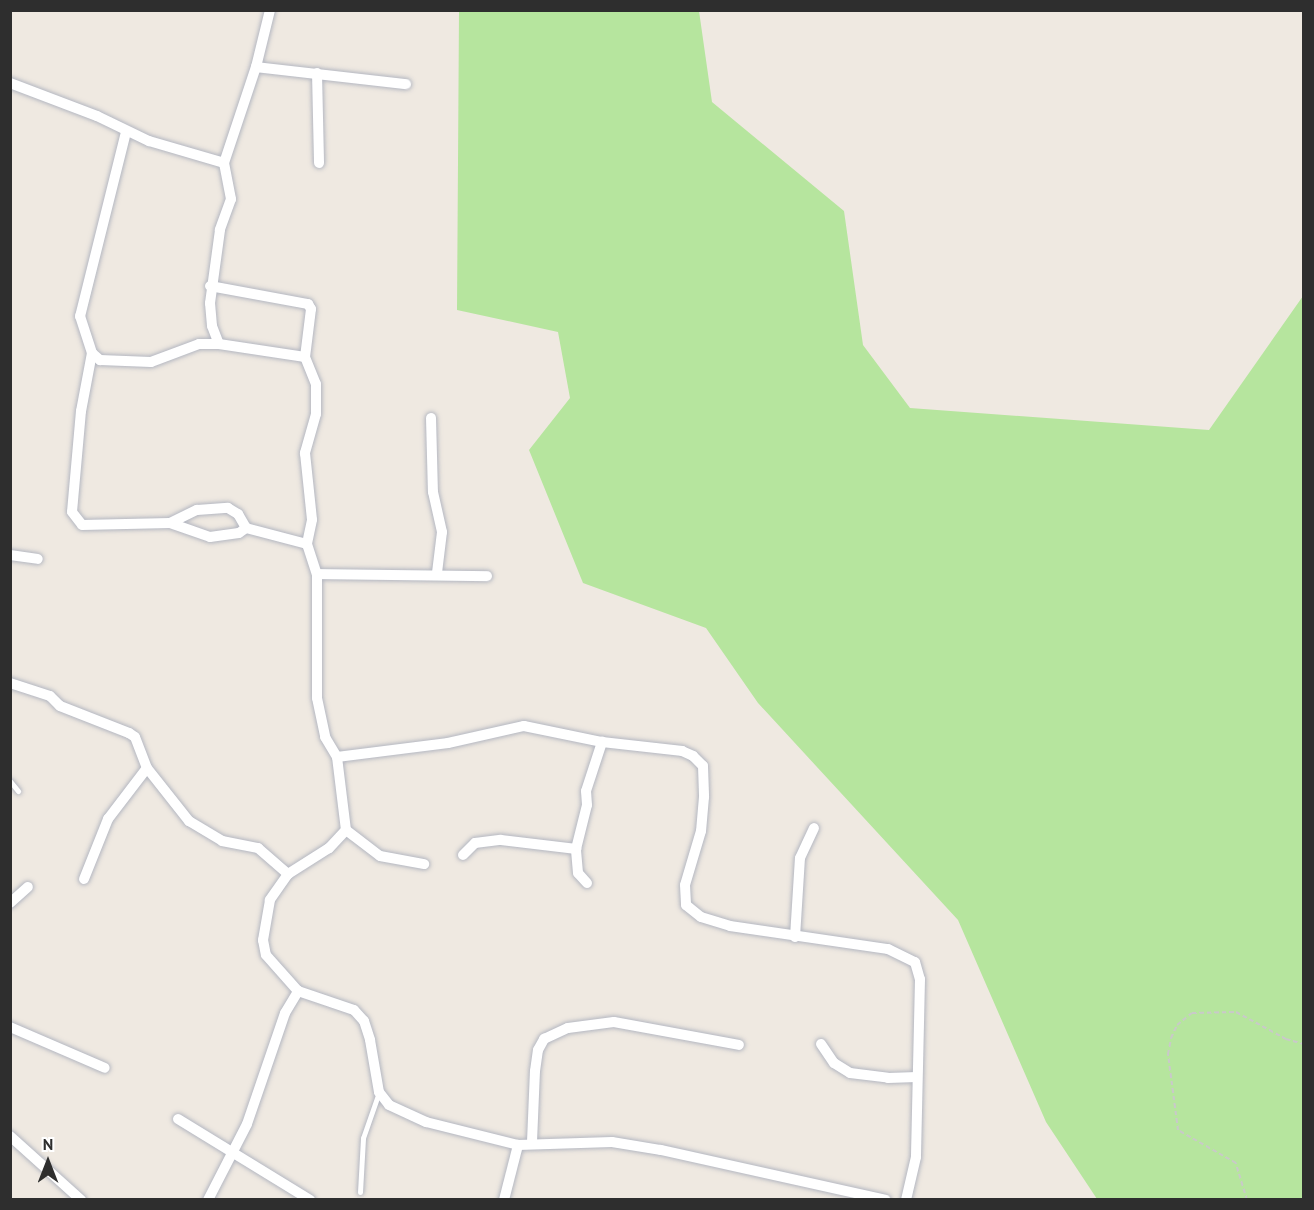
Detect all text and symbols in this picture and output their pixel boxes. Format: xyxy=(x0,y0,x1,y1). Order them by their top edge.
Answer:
north arrow xyxy=(18,1132,78,1192)
text: N xyxy=(43,1134,53,1154)

